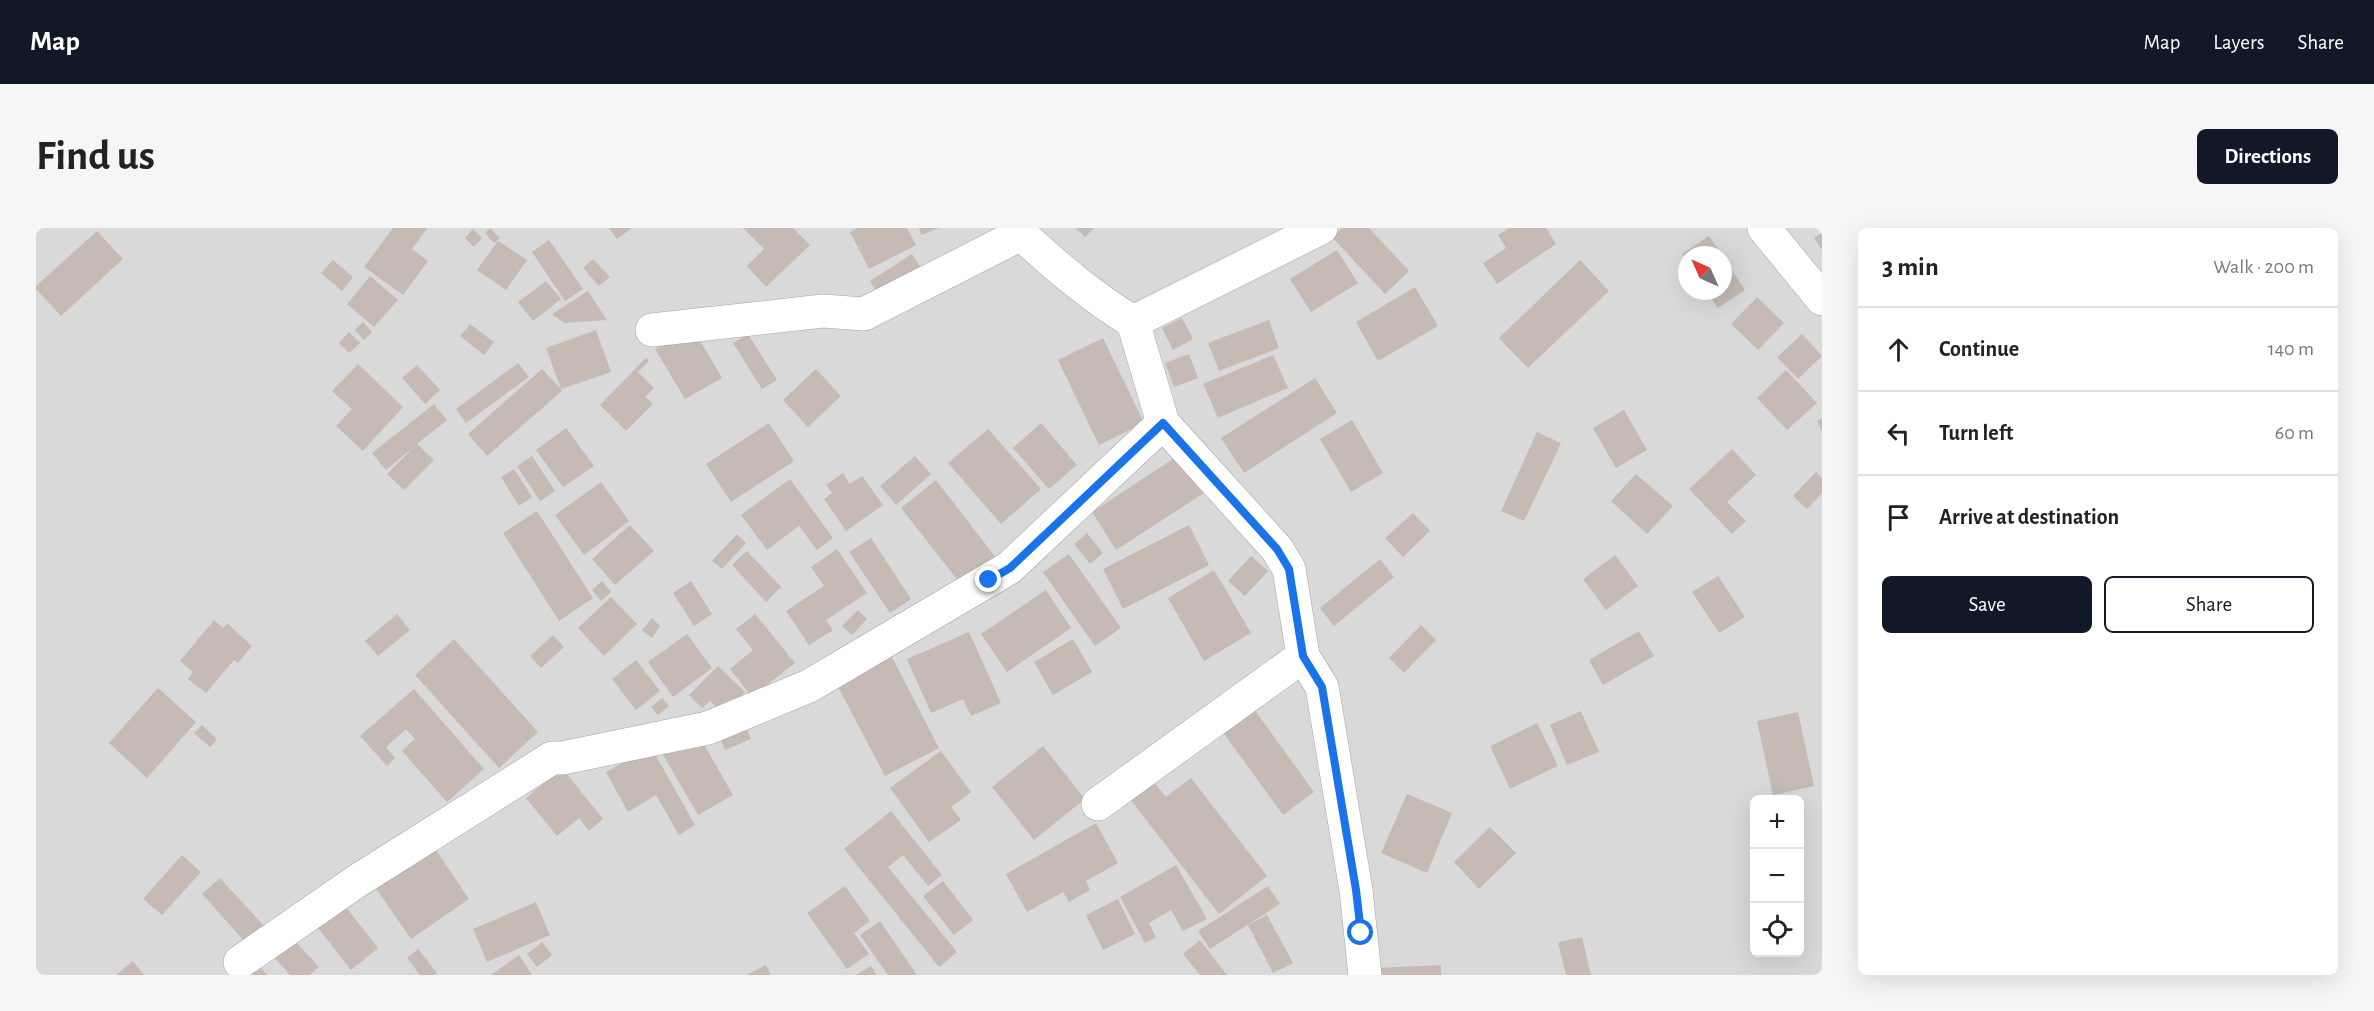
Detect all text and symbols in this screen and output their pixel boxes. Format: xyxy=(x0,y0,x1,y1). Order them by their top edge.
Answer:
text: Map xyxy=(30,28,80,56)
text: Map xyxy=(2144,32,2180,53)
text: Layers xyxy=(2213,32,2264,53)
text: Share xyxy=(2297,32,2344,53)
button: Directions xyxy=(2197,129,2338,184)
text: Find us xyxy=(36,135,155,177)
north arrow xyxy=(1678,246,1732,300)
text: 3 min xyxy=(1882,254,1939,280)
text: Walk · 200 m xyxy=(2213,257,2314,277)
icon: ahead xyxy=(1882,333,1915,366)
text: Continue xyxy=(1939,338,2019,360)
text: 140 m xyxy=(2268,339,2314,359)
icon: left xyxy=(1882,417,1915,450)
text: Turn left xyxy=(1939,422,2013,444)
text: 60 m xyxy=(2275,423,2314,443)
icon: arrive xyxy=(1882,501,1915,534)
text: Arrive at destination xyxy=(1939,506,2119,528)
route end xyxy=(975,566,1001,592)
button: Save xyxy=(1882,576,2092,633)
button: Share xyxy=(2104,576,2314,633)
map controls xyxy=(1750,795,1804,957)
button: + xyxy=(1750,795,1804,849)
button: − xyxy=(1750,849,1804,903)
button: locate xyxy=(1750,903,1804,957)
route start xyxy=(1347,919,1373,945)

